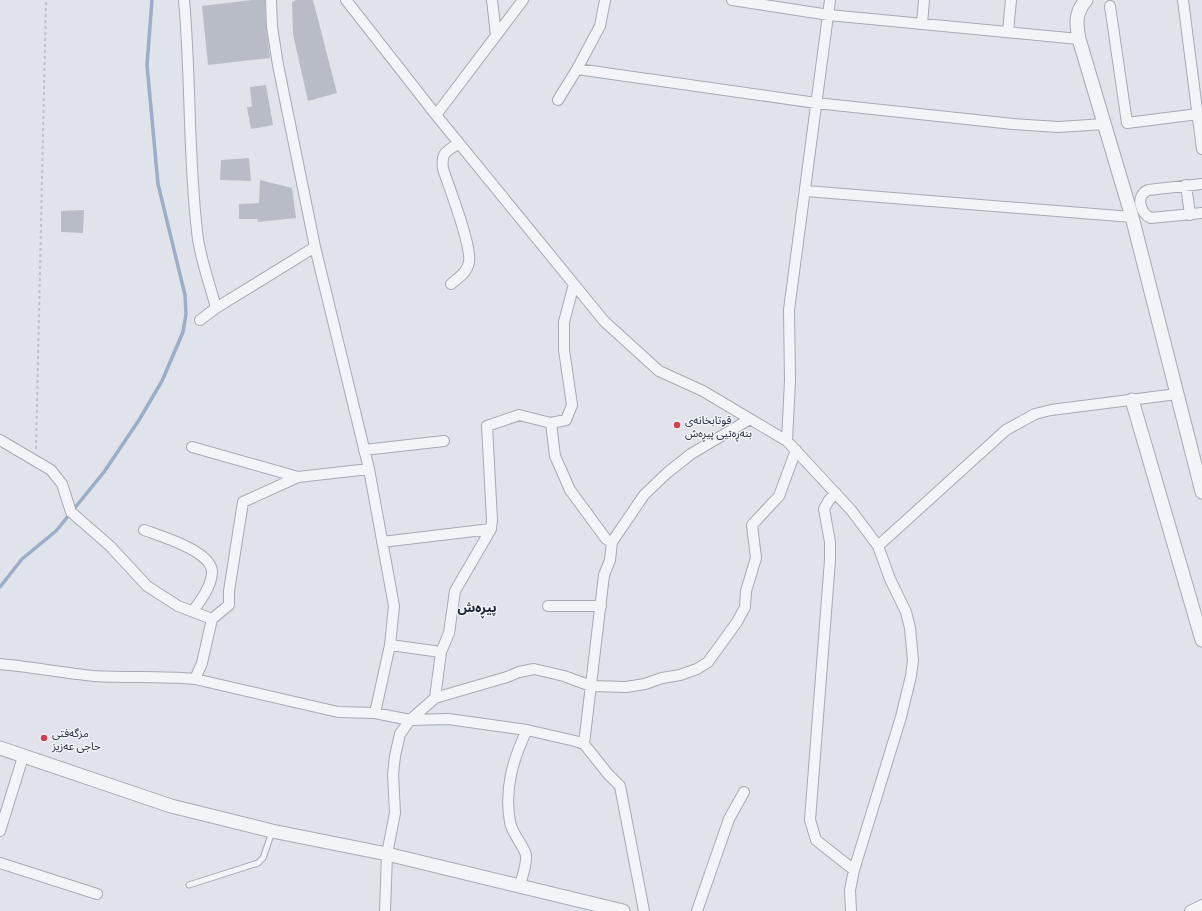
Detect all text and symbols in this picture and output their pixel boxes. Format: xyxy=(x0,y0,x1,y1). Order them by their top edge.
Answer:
place label: قوتابخانەی بنەڕەتیی پیڕەش xyxy=(685,413,752,442)
marker: قوتابخانەی بنەڕەتیی پیڕەش xyxy=(672,420,682,430)
district label: پیڕەش xyxy=(457,599,497,619)
place label: مزگەفتی حاجی عەزیز xyxy=(51,726,101,753)
marker: مزگەفتی حاجی عەزیز xyxy=(39,733,49,743)

